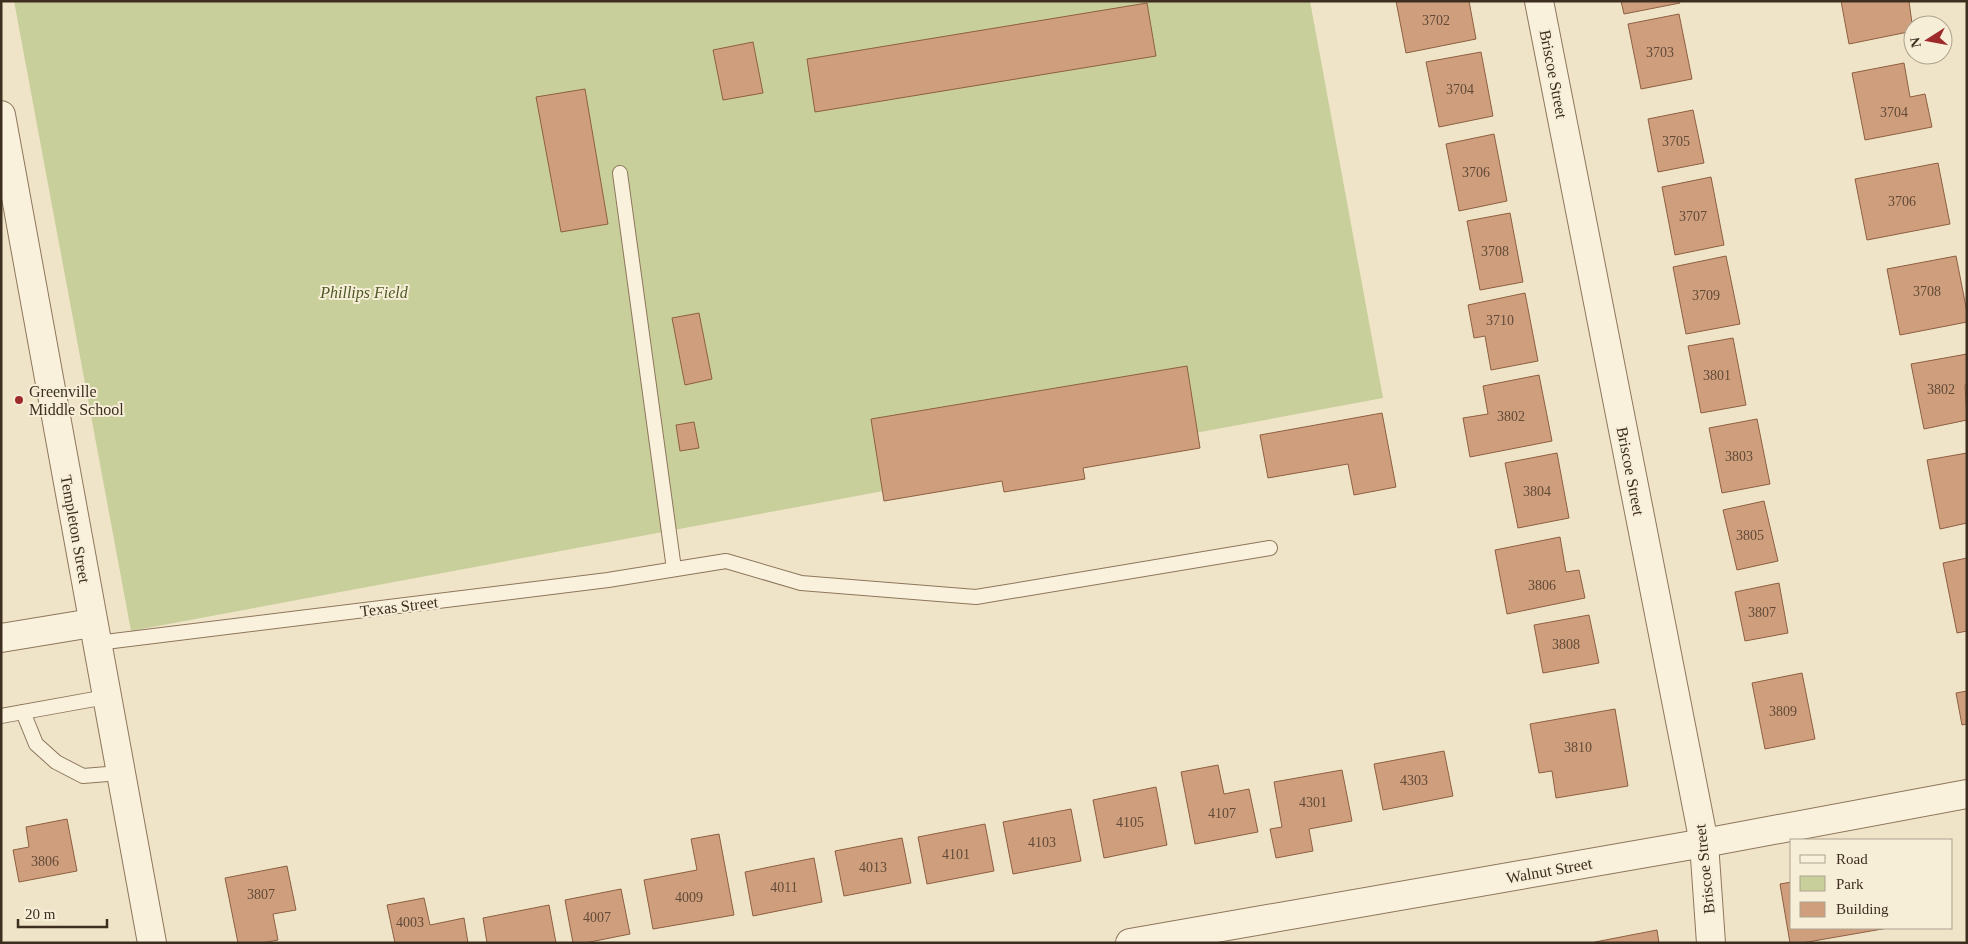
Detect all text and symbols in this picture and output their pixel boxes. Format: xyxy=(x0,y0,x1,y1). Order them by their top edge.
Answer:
house number: 3702 xyxy=(1422,13,1450,28)
north arrow xyxy=(1903,15,1953,65)
street label: Briscoe Street xyxy=(1537,28,1571,121)
text: N xyxy=(1907,36,1924,49)
house number: 3703 xyxy=(1646,45,1674,60)
house number: 3704 xyxy=(1446,82,1474,97)
house number: 3704 xyxy=(1880,105,1908,120)
house number: 3705 xyxy=(1662,134,1690,149)
house number: 3706 xyxy=(1462,165,1490,180)
house number: 3706 xyxy=(1888,194,1916,209)
house number: 3707 xyxy=(1679,209,1707,224)
house number: 3708 xyxy=(1481,244,1509,259)
park label: Phillips Field xyxy=(319,284,409,302)
house number: 3708 xyxy=(1913,284,1941,299)
house number: 3709 xyxy=(1692,288,1720,303)
house number: 3710 xyxy=(1486,313,1514,328)
house number: 3801 xyxy=(1703,368,1731,383)
house number: 3802 xyxy=(1927,382,1955,397)
place label: Greenville Middle School xyxy=(29,383,124,418)
marker: Greenville Middle School xyxy=(13,394,25,406)
house number: 3802 xyxy=(1497,409,1525,424)
street label: Briscoe Street xyxy=(1614,425,1648,518)
house number: 3803 xyxy=(1725,449,1753,464)
street label: Templeton Street xyxy=(57,474,93,585)
house number: 3804 xyxy=(1523,484,1551,499)
house number: 3805 xyxy=(1736,528,1764,543)
house number: 3806 xyxy=(1528,578,1556,593)
street label: Texas Street xyxy=(359,593,440,620)
house number: 3807 xyxy=(1748,605,1776,620)
house number: 3808 xyxy=(1552,637,1580,652)
house number: 3809 xyxy=(1769,704,1797,719)
house number: 3810 xyxy=(1564,740,1592,755)
house number: 4303 xyxy=(1400,773,1428,788)
house number: 4301 xyxy=(1299,795,1327,810)
house number: 4107 xyxy=(1208,806,1236,821)
house number: 4105 xyxy=(1116,815,1144,830)
street label: Briscoe Street xyxy=(1691,823,1718,915)
house number: 4103 xyxy=(1028,835,1056,850)
legend xyxy=(1790,839,1953,929)
house number: 4101 xyxy=(942,847,970,862)
text: Road xyxy=(1836,851,1868,867)
house number: 3806 xyxy=(31,854,59,869)
street label: Walnut Street xyxy=(1505,854,1594,886)
house number: 4013 xyxy=(859,860,887,875)
text: Park xyxy=(1836,876,1864,892)
house number: 4011 xyxy=(770,880,798,895)
house number: 3807 xyxy=(247,887,275,902)
house number: 4009 xyxy=(675,890,703,905)
scale bar xyxy=(18,896,106,928)
text: Building xyxy=(1836,901,1889,917)
text: 20 m xyxy=(25,906,56,922)
house number: 4007 xyxy=(583,910,611,925)
house number: 4003 xyxy=(396,915,424,930)

